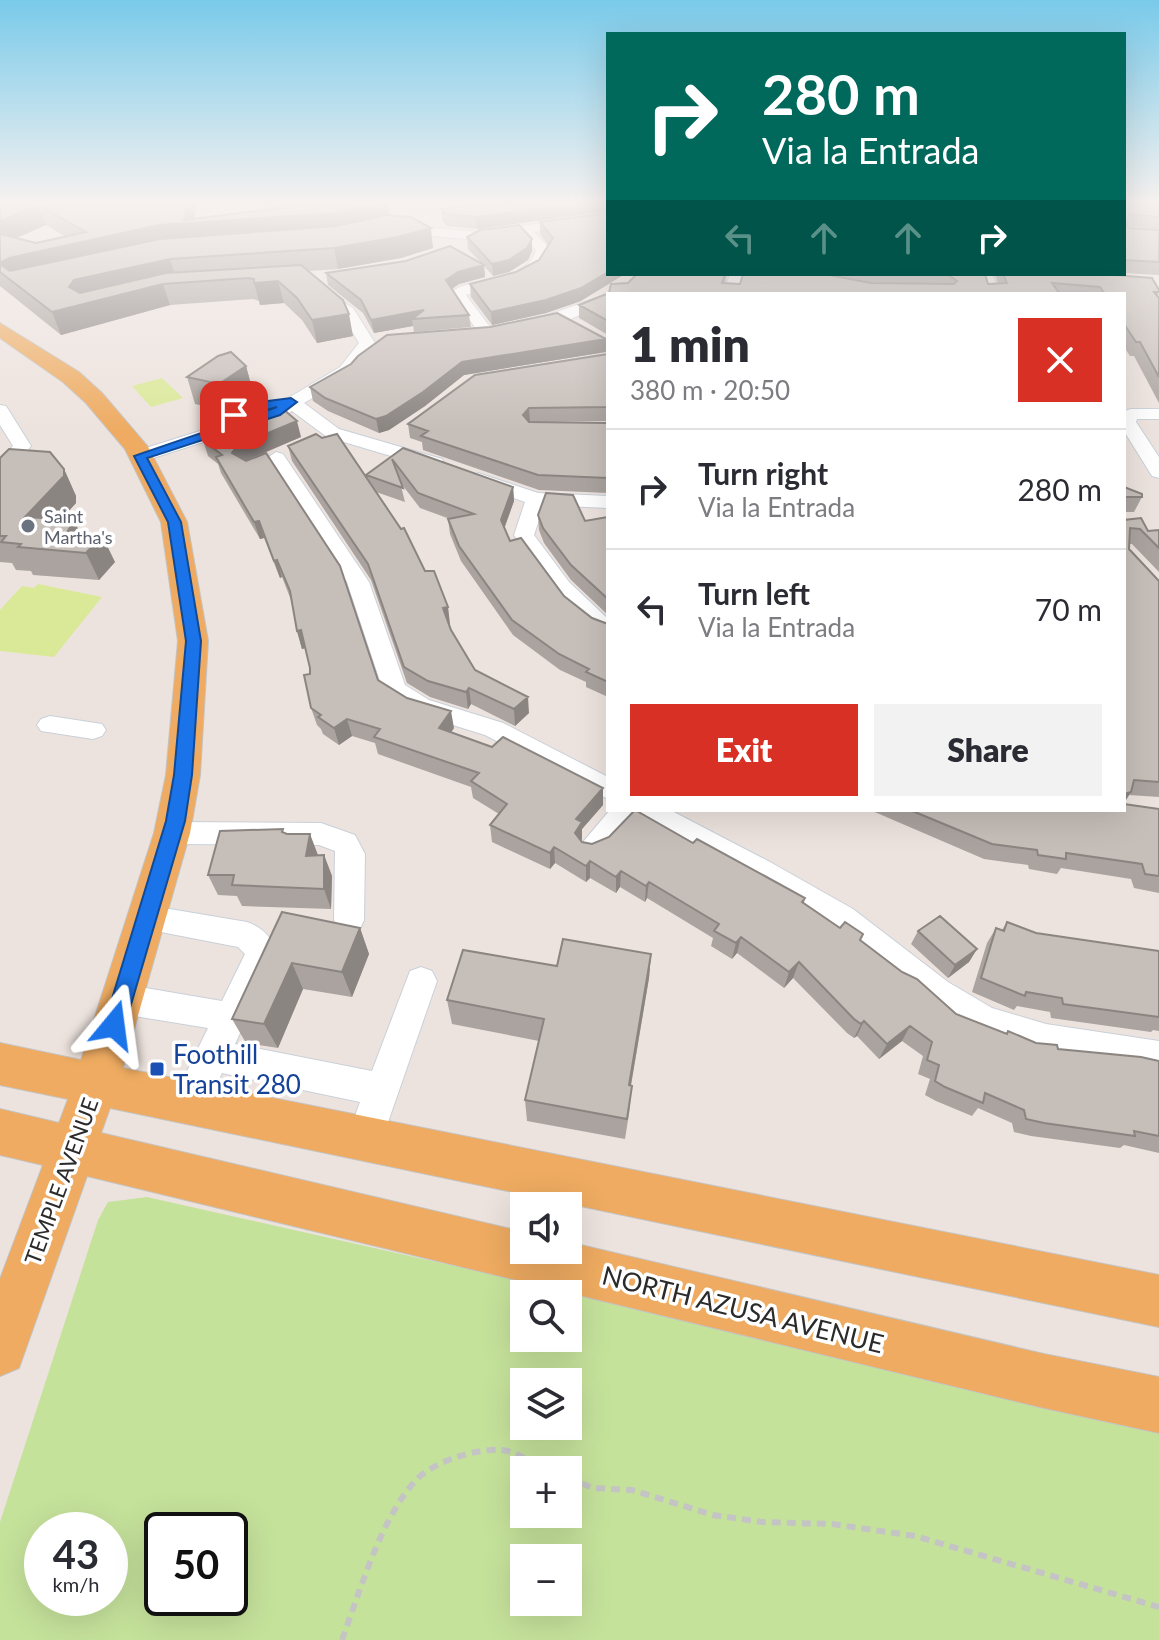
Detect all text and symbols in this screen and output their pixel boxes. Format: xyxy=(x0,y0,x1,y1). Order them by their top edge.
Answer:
text: 280 m xyxy=(762,60,920,127)
icon: right xyxy=(630,64,734,168)
text: Via la Entrada xyxy=(762,128,980,172)
icon: left xyxy=(718,216,762,260)
icon: ahead xyxy=(802,216,846,260)
icon: ahead xyxy=(886,216,930,260)
icon: right xyxy=(970,216,1014,260)
text: 1 min xyxy=(630,315,750,372)
button: close xyxy=(1018,318,1102,402)
text: 380 m · 20:50 xyxy=(630,374,790,406)
pin xyxy=(200,381,268,449)
icon: arrive xyxy=(212,393,256,437)
text: Turn right xyxy=(698,455,828,491)
icon: right xyxy=(630,467,674,511)
text: 280 m xyxy=(1017,471,1102,507)
text: Via la Entrada xyxy=(698,491,855,523)
place label: Saint Martha's xyxy=(44,505,113,548)
marker: Saint Martha's xyxy=(19,517,37,535)
text: Turn left xyxy=(698,575,810,611)
icon: left xyxy=(630,587,674,631)
text: 70 m xyxy=(1035,591,1102,627)
text: Via la Entrada xyxy=(698,611,855,643)
button: Exit xyxy=(630,704,858,796)
button: Share xyxy=(874,704,1102,796)
position arrow xyxy=(72,983,156,1067)
place label: Foothill Transit 280 xyxy=(173,1038,301,1100)
marker: Foothill Transit 280 xyxy=(148,1060,166,1078)
street label: TEMPLE AVENUE xyxy=(18,1094,104,1268)
map controls xyxy=(510,1192,582,1616)
button: sound xyxy=(510,1192,582,1264)
street label: NORTH AZUSA AVENUE xyxy=(599,1259,887,1359)
button: search xyxy=(510,1280,582,1352)
button: layers xyxy=(510,1368,582,1440)
button: + xyxy=(510,1456,582,1528)
speed limit sign: 50 xyxy=(144,1512,248,1616)
text: 43 xyxy=(53,1530,99,1578)
button: − xyxy=(510,1544,582,1616)
text: km/h xyxy=(53,1572,99,1596)

